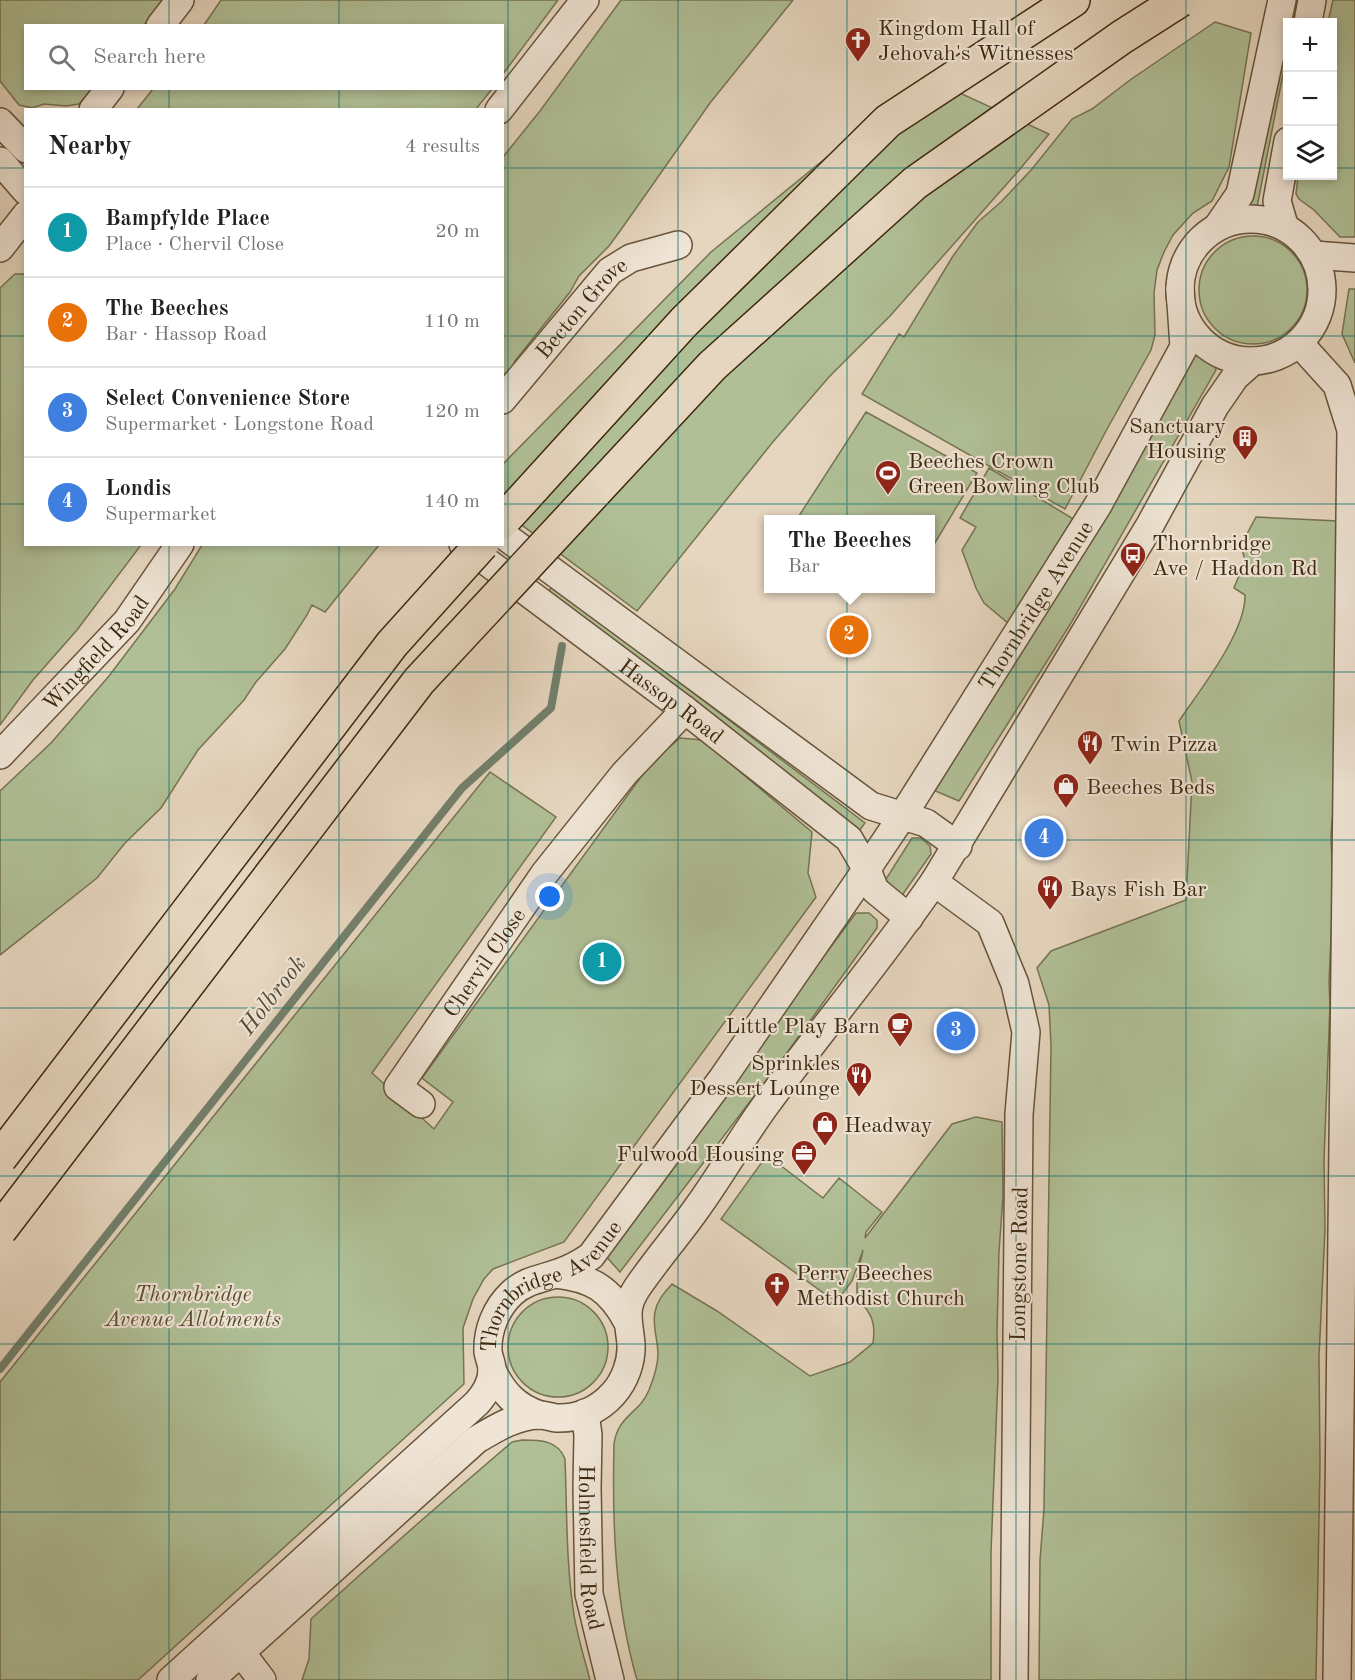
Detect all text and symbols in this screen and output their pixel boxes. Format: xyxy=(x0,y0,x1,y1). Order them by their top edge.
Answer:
place label: Kingdom Hall of Jehovah's Witnesses xyxy=(878,18,1074,65)
map controls xyxy=(1283,18,1337,180)
button: + xyxy=(1283,18,1337,72)
search box xyxy=(24,24,504,90)
church icon: Kingdom Hall of Jehovah's Witnesses xyxy=(843,25,873,63)
icon: search xyxy=(45,41,78,74)
text: Search here xyxy=(93,46,206,68)
button: − xyxy=(1283,72,1337,126)
button: layers xyxy=(1283,126,1337,180)
text: Nearby xyxy=(48,134,132,160)
text: 4 results xyxy=(405,137,480,157)
text: Bampfylde Place xyxy=(105,208,270,230)
text: 1 xyxy=(62,222,73,242)
text: 20 m xyxy=(435,222,480,242)
text: Place · Chervil Close xyxy=(105,235,284,255)
street label: Becton Grove xyxy=(533,254,632,364)
text: The Beeches xyxy=(105,298,228,320)
text: 2 xyxy=(62,312,73,332)
text: 110 m xyxy=(424,312,480,332)
text: Bar · Hassop Road xyxy=(105,325,267,345)
text: Select Convenience Store xyxy=(105,388,350,410)
text: 3 xyxy=(62,402,73,422)
text: 120 m xyxy=(424,402,480,422)
text: Supermarket · Longstone Road xyxy=(105,415,374,435)
place label: Sanctuary Housing xyxy=(1129,416,1226,463)
building icon: Sanctuary Housing xyxy=(1230,423,1260,461)
place label: Beeches Crown Green Bowling Club xyxy=(908,451,1099,498)
sports icon: Beeches Crown Green Bowling Club xyxy=(873,458,903,496)
text: Londis xyxy=(105,478,171,500)
text: 4 xyxy=(62,492,73,512)
text: 140 m xyxy=(424,492,480,512)
text: Supermarket xyxy=(105,505,216,525)
popup xyxy=(764,515,935,593)
street label: Thornbridge Avenue xyxy=(975,518,1098,695)
text: The Beeches xyxy=(788,530,911,552)
place label: Thornbridge Ave / Haddon Rd xyxy=(1152,533,1318,580)
bus stop icon: Thornbridge Ave / Haddon Rd xyxy=(1118,540,1148,578)
text: Bar xyxy=(788,557,820,577)
street label: Wingfield Road xyxy=(39,592,154,716)
pin: 2 xyxy=(830,612,868,658)
street label: Hassop Road xyxy=(614,656,727,749)
restaurant icon: Twin Pizza xyxy=(1075,728,1105,766)
place label: Twin Pizza xyxy=(1110,734,1218,756)
shop icon: Beeches Beds xyxy=(1051,771,1081,809)
place label: Beeches Beds xyxy=(1086,777,1215,799)
pin: 4 xyxy=(1024,816,1064,860)
restaurant icon: Bays Fish Bar xyxy=(1035,873,1065,911)
place label: Bays Fish Bar xyxy=(1070,879,1207,901)
your location xyxy=(535,882,564,911)
street label: Chervil Close xyxy=(440,905,530,1022)
pin: 1 xyxy=(582,940,622,984)
water label: Holbrook xyxy=(235,952,312,1041)
pin: 3 xyxy=(936,1008,976,1054)
cafe icon: Little Play Barn xyxy=(885,1010,915,1048)
place label: Little Play Barn xyxy=(726,1016,880,1038)
place label: Sprinkles Dessert Lounge xyxy=(689,1053,840,1100)
restaurant icon: Sprinkles Dessert Lounge xyxy=(844,1060,874,1098)
shop icon: Headway xyxy=(810,1109,840,1147)
place label: Headway xyxy=(844,1115,933,1137)
office icon: Fulwood Housing xyxy=(789,1138,819,1176)
place label: Fulwood Housing xyxy=(617,1144,784,1166)
street label: Longstone Road xyxy=(1008,1186,1032,1342)
street label: Thornbridge Avenue xyxy=(479,1217,626,1353)
place label: Perry Beeches Methodist Church xyxy=(796,1263,965,1310)
church icon: Perry Beeches Methodist Church xyxy=(762,1270,792,1308)
park label: Thornbridge Avenue Allotments xyxy=(104,1284,281,1331)
street label: Holmesfield Road xyxy=(574,1465,606,1633)

